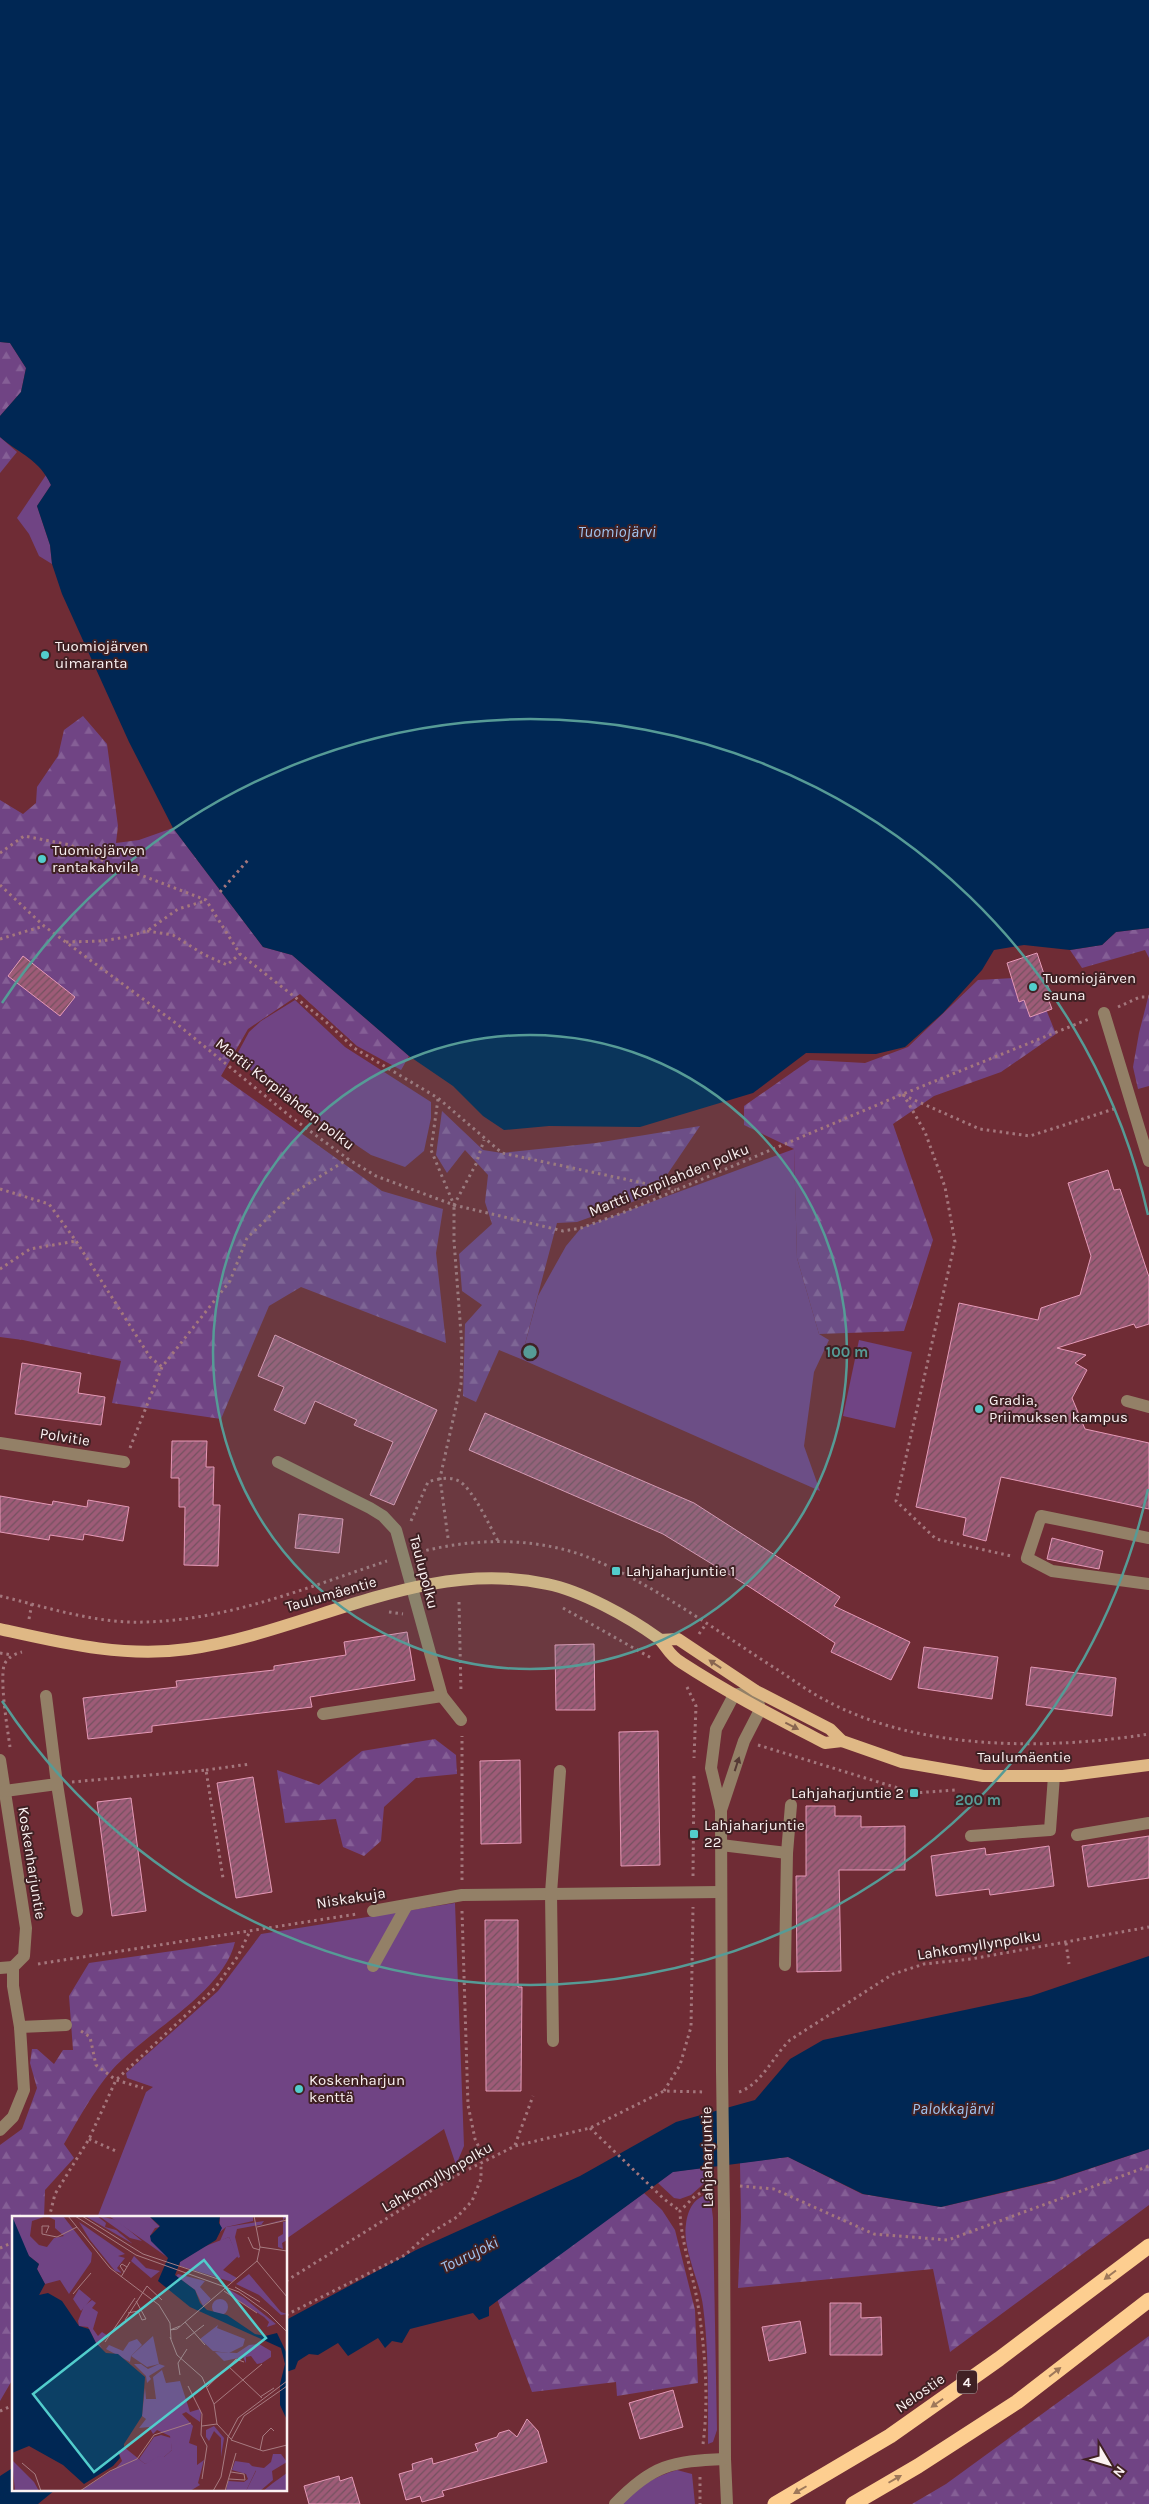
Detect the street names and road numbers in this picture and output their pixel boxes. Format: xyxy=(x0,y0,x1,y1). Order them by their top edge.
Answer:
street label: Martti Korpilahden polku xyxy=(212,1034,358,1154)
street label: Martti Korpilahden polku xyxy=(586,1140,752,1220)
street label: Polvitie xyxy=(39,1424,91,1450)
street label: Taulupolku xyxy=(406,1533,442,1611)
street label: Taulumäentie xyxy=(283,1572,379,1616)
street label: Taulumäentie xyxy=(977,1748,1071,1766)
street label: Koskenharjuntie xyxy=(14,1805,50,1921)
street label: Niskakuja xyxy=(315,1884,387,1912)
street label: Lahkomyllynpolku xyxy=(916,1926,1042,1964)
street label: Lahjaharjuntie xyxy=(697,2107,717,2207)
street label: Lahkomyllynpolku xyxy=(378,2138,496,2216)
street label: Nelostie xyxy=(892,2370,948,2416)
road number: 4 xyxy=(957,2370,977,2394)

